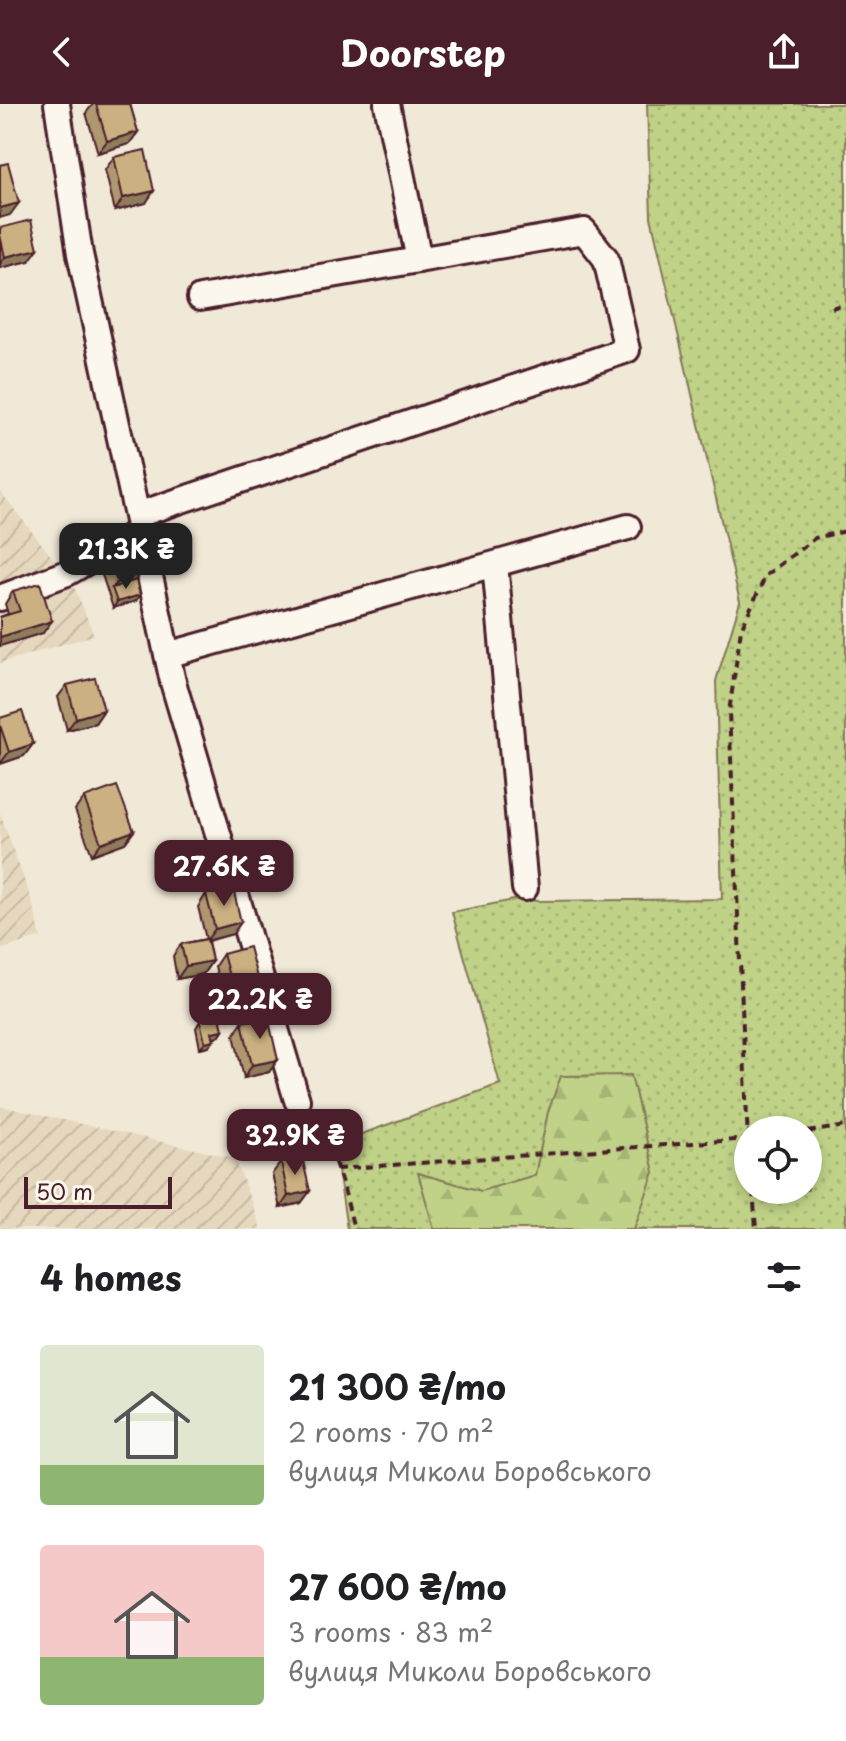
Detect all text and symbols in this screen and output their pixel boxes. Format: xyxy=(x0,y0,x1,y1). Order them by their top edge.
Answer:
text: Doorstep xyxy=(340,25,506,79)
icon: back xyxy=(40,30,84,74)
icon: share xyxy=(762,30,806,74)
pin: 21.3K ₴ xyxy=(52,523,200,591)
text: 21.3K ₴ xyxy=(77,529,175,568)
pin: 27.6K ₴ xyxy=(150,840,298,908)
text: 27.6K ₴ xyxy=(172,846,276,885)
pin: 22.2K ₴ xyxy=(186,973,334,1041)
text: 22.2K ₴ xyxy=(207,979,313,1018)
pin: 32.9K ₴ xyxy=(221,1109,369,1177)
text: 32.9K ₴ xyxy=(245,1115,345,1154)
map controls xyxy=(734,1116,822,1204)
button: locate xyxy=(734,1116,822,1204)
scale bar xyxy=(24,1173,172,1209)
text: 50 m xyxy=(36,1174,93,1207)
text: 4 homes xyxy=(40,1251,182,1303)
icon: filters xyxy=(762,1255,806,1299)
text: 21 300 ₴/mo xyxy=(288,1360,506,1412)
icon: home xyxy=(104,1377,200,1473)
text: 2 rooms · 70 m² xyxy=(288,1412,494,1451)
text: вулиця Миколи Боровського xyxy=(288,1451,652,1490)
text: 27 600 ₴/mo xyxy=(288,1560,507,1612)
icon: home xyxy=(104,1577,200,1673)
text: 3 rooms · 83 m² xyxy=(288,1612,493,1651)
text: вулиця Миколи Боровського xyxy=(288,1651,652,1690)

